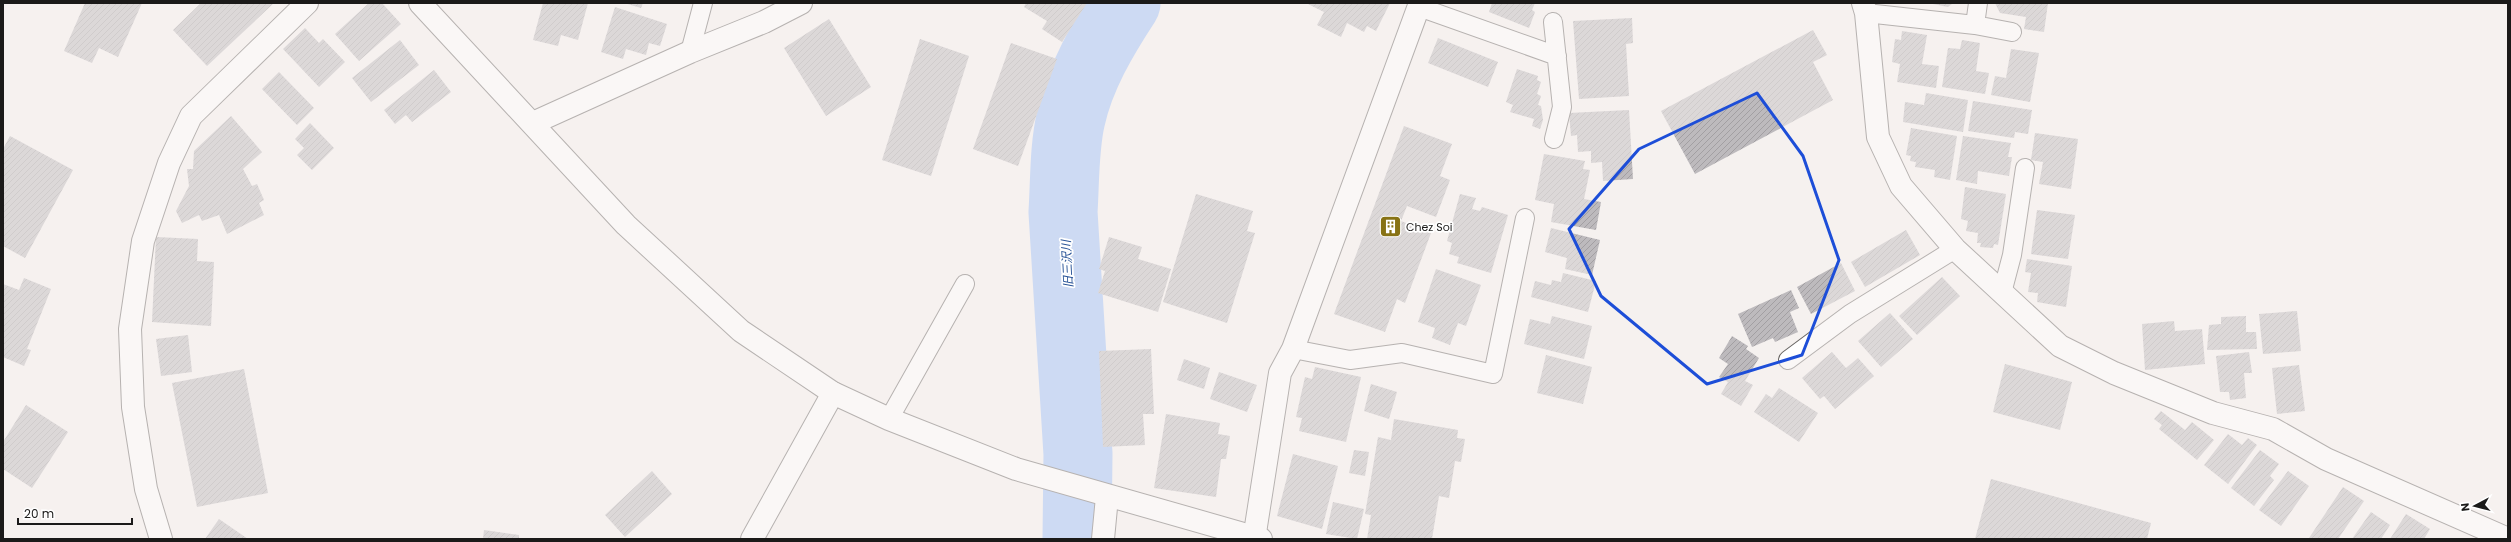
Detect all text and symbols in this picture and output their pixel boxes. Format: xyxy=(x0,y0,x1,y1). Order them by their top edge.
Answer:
building icon: Chez Soi xyxy=(1378,214,1404,240)
place label: Chez Soi xyxy=(1406,219,1453,235)
water label: 旧三沢川 xyxy=(1057,238,1077,288)
north arrow xyxy=(2455,486,2495,526)
scale bar xyxy=(18,500,132,526)
text: N xyxy=(2457,502,2474,512)
text: 20 m xyxy=(24,505,54,522)

